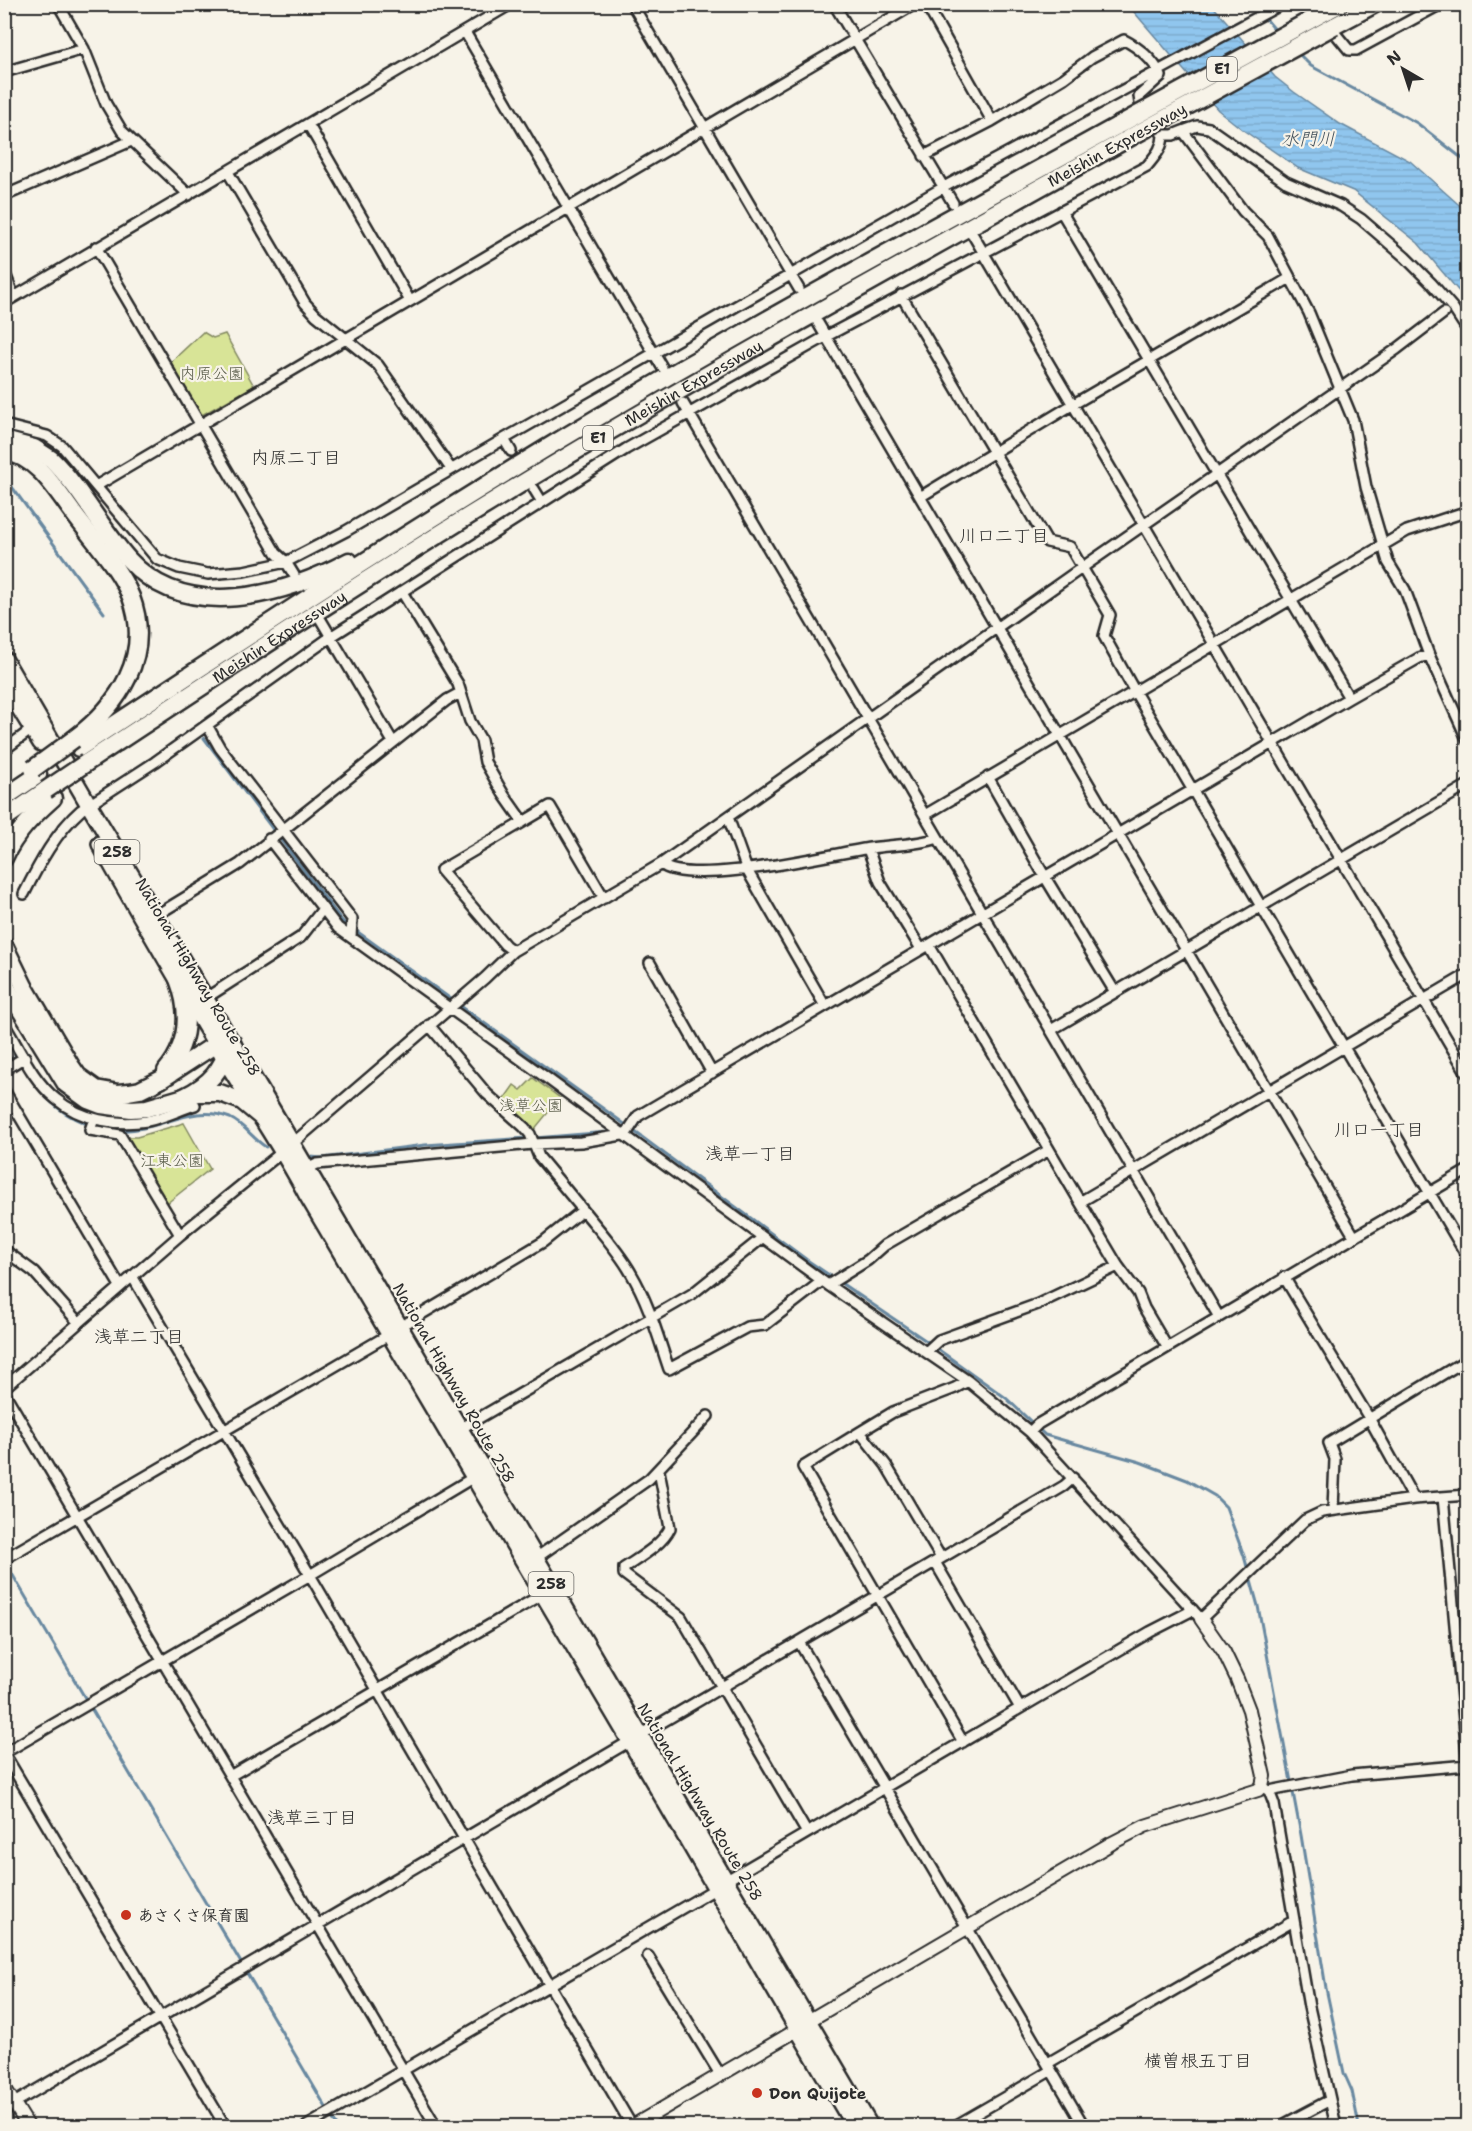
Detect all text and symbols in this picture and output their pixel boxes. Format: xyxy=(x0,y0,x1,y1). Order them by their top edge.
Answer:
north arrow xyxy=(1373,39,1433,99)
text: N xyxy=(1382,46,1405,70)
road number: E1 xyxy=(1207,57,1237,81)
street label: Meishin Expressway xyxy=(1044,98,1190,192)
water label: 水門川 xyxy=(1281,127,1335,151)
street label: Meishin Expressway xyxy=(621,335,766,431)
park label: 内原公園 xyxy=(180,363,244,384)
road number: E1 xyxy=(583,426,613,450)
district label: 内原二丁目 xyxy=(251,446,341,470)
district label: 川口二丁目 xyxy=(959,524,1049,548)
street label: Meishin Expressway xyxy=(208,585,350,688)
road number: 258 xyxy=(94,840,140,864)
street label: National Highway Route 258 xyxy=(130,874,266,1080)
park label: 浅草公園 xyxy=(499,1095,563,1116)
district label: 川口一丁目 xyxy=(1334,1118,1424,1142)
district label: 浅草一丁目 xyxy=(705,1142,795,1166)
park label: 江東公園 xyxy=(140,1150,204,1171)
street label: National Highway Route 258 xyxy=(388,1279,520,1487)
district label: 浅草二丁目 xyxy=(94,1325,184,1349)
road number: 258 xyxy=(528,1572,574,1596)
street label: National Highway Route 258 xyxy=(632,1699,768,1905)
district label: 浅草三丁目 xyxy=(267,1806,357,1830)
place label: あさくさ保育園 xyxy=(138,1905,250,1926)
marker: あさくさ保育園 xyxy=(119,1908,133,1922)
district label: 横曽根五丁目 xyxy=(1144,2049,1252,2073)
place label: Don Quijote xyxy=(769,2083,867,2104)
marker: Don Quijote xyxy=(750,2086,764,2100)

